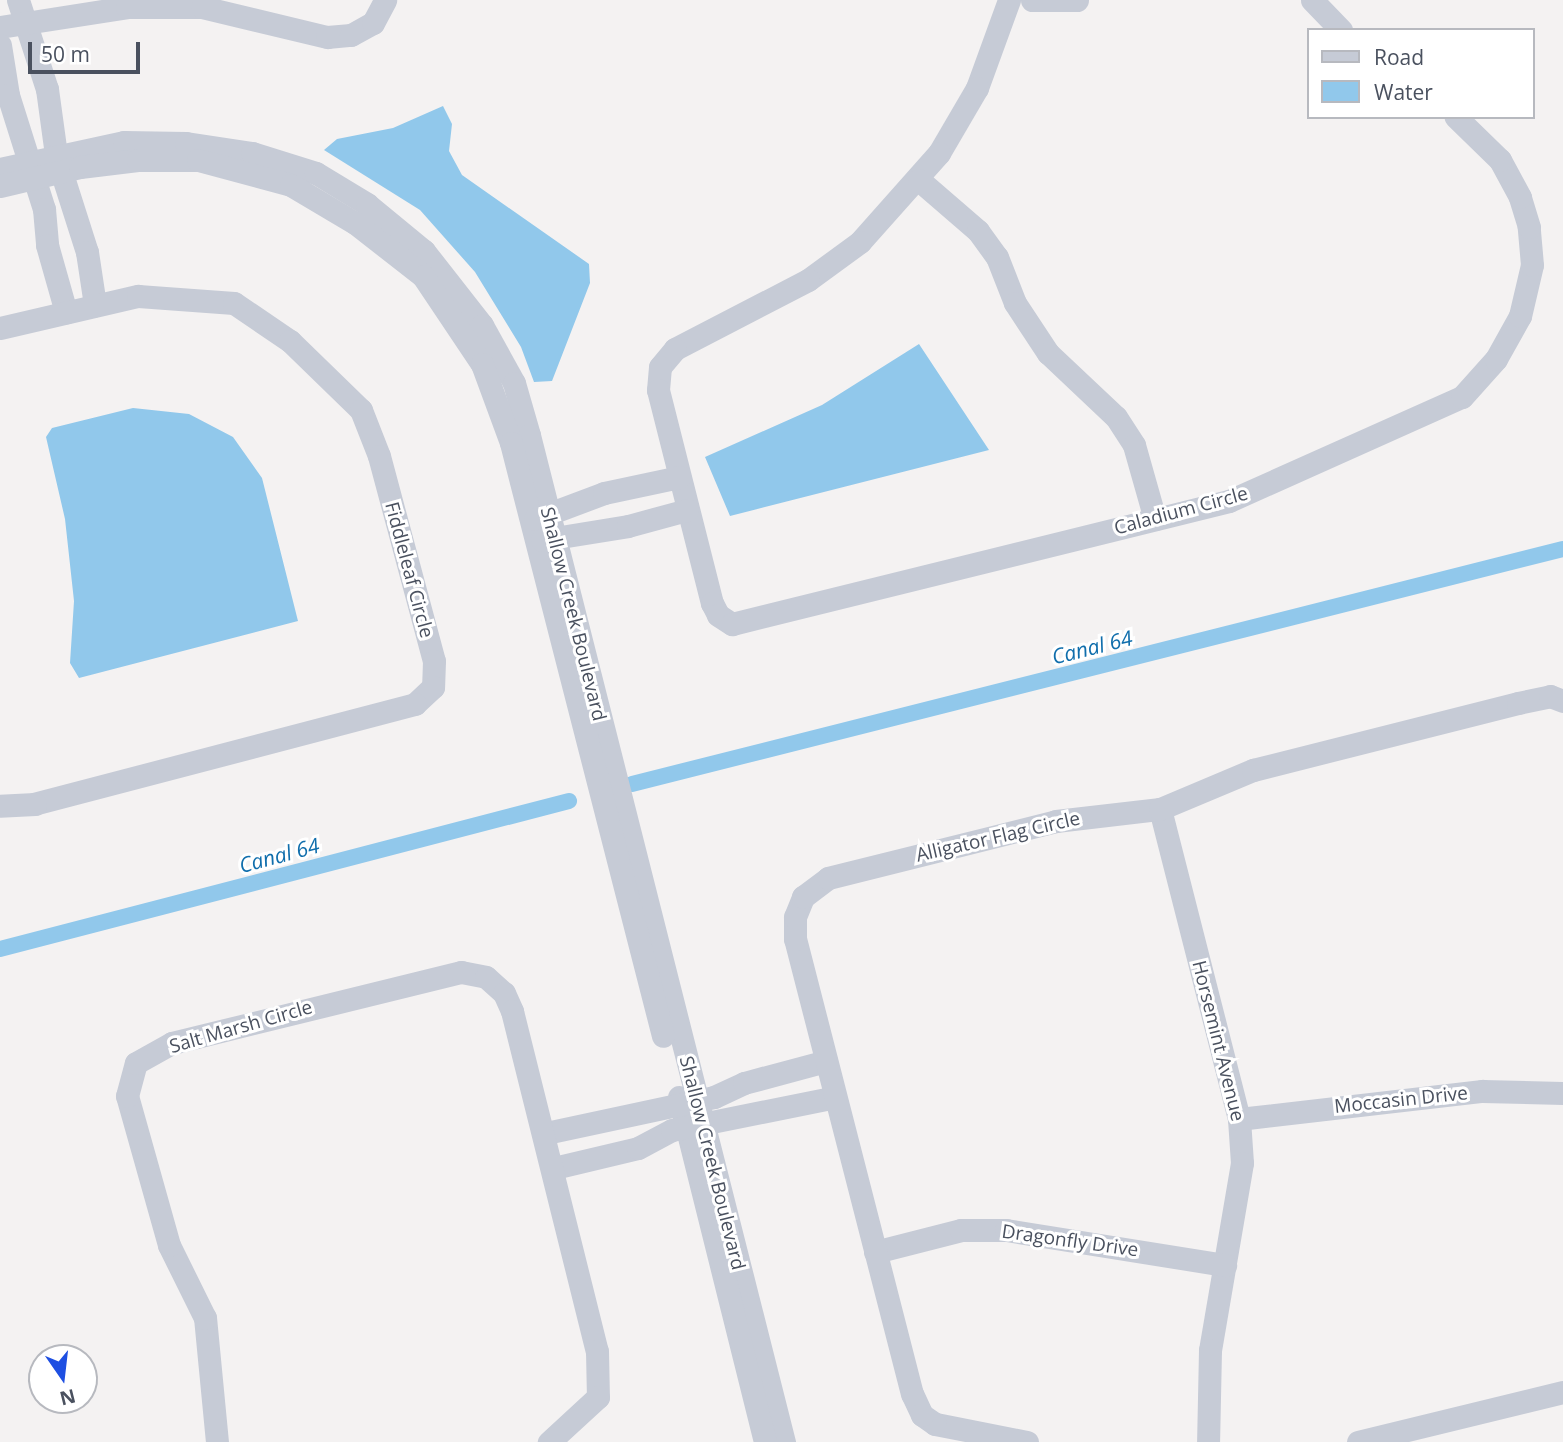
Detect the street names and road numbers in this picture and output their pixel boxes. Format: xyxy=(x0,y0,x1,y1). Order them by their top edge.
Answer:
street label: Caladium Circle xyxy=(1112,482,1250,540)
street label: Fiddleleaf Circle xyxy=(380,500,438,640)
street label: Shallow Creek Boulevard xyxy=(535,505,611,723)
street label: Alligator Flag Circle xyxy=(914,807,1082,867)
street label: Horsemint Avenue xyxy=(1187,958,1249,1124)
street label: Salt Marsh Circle xyxy=(167,996,315,1058)
street label: Shallow Creek Boulevard xyxy=(674,1054,750,1272)
street label: Moccasin Drive xyxy=(1333,1082,1469,1118)
street label: Dragonfly Drive xyxy=(1000,1220,1140,1262)

